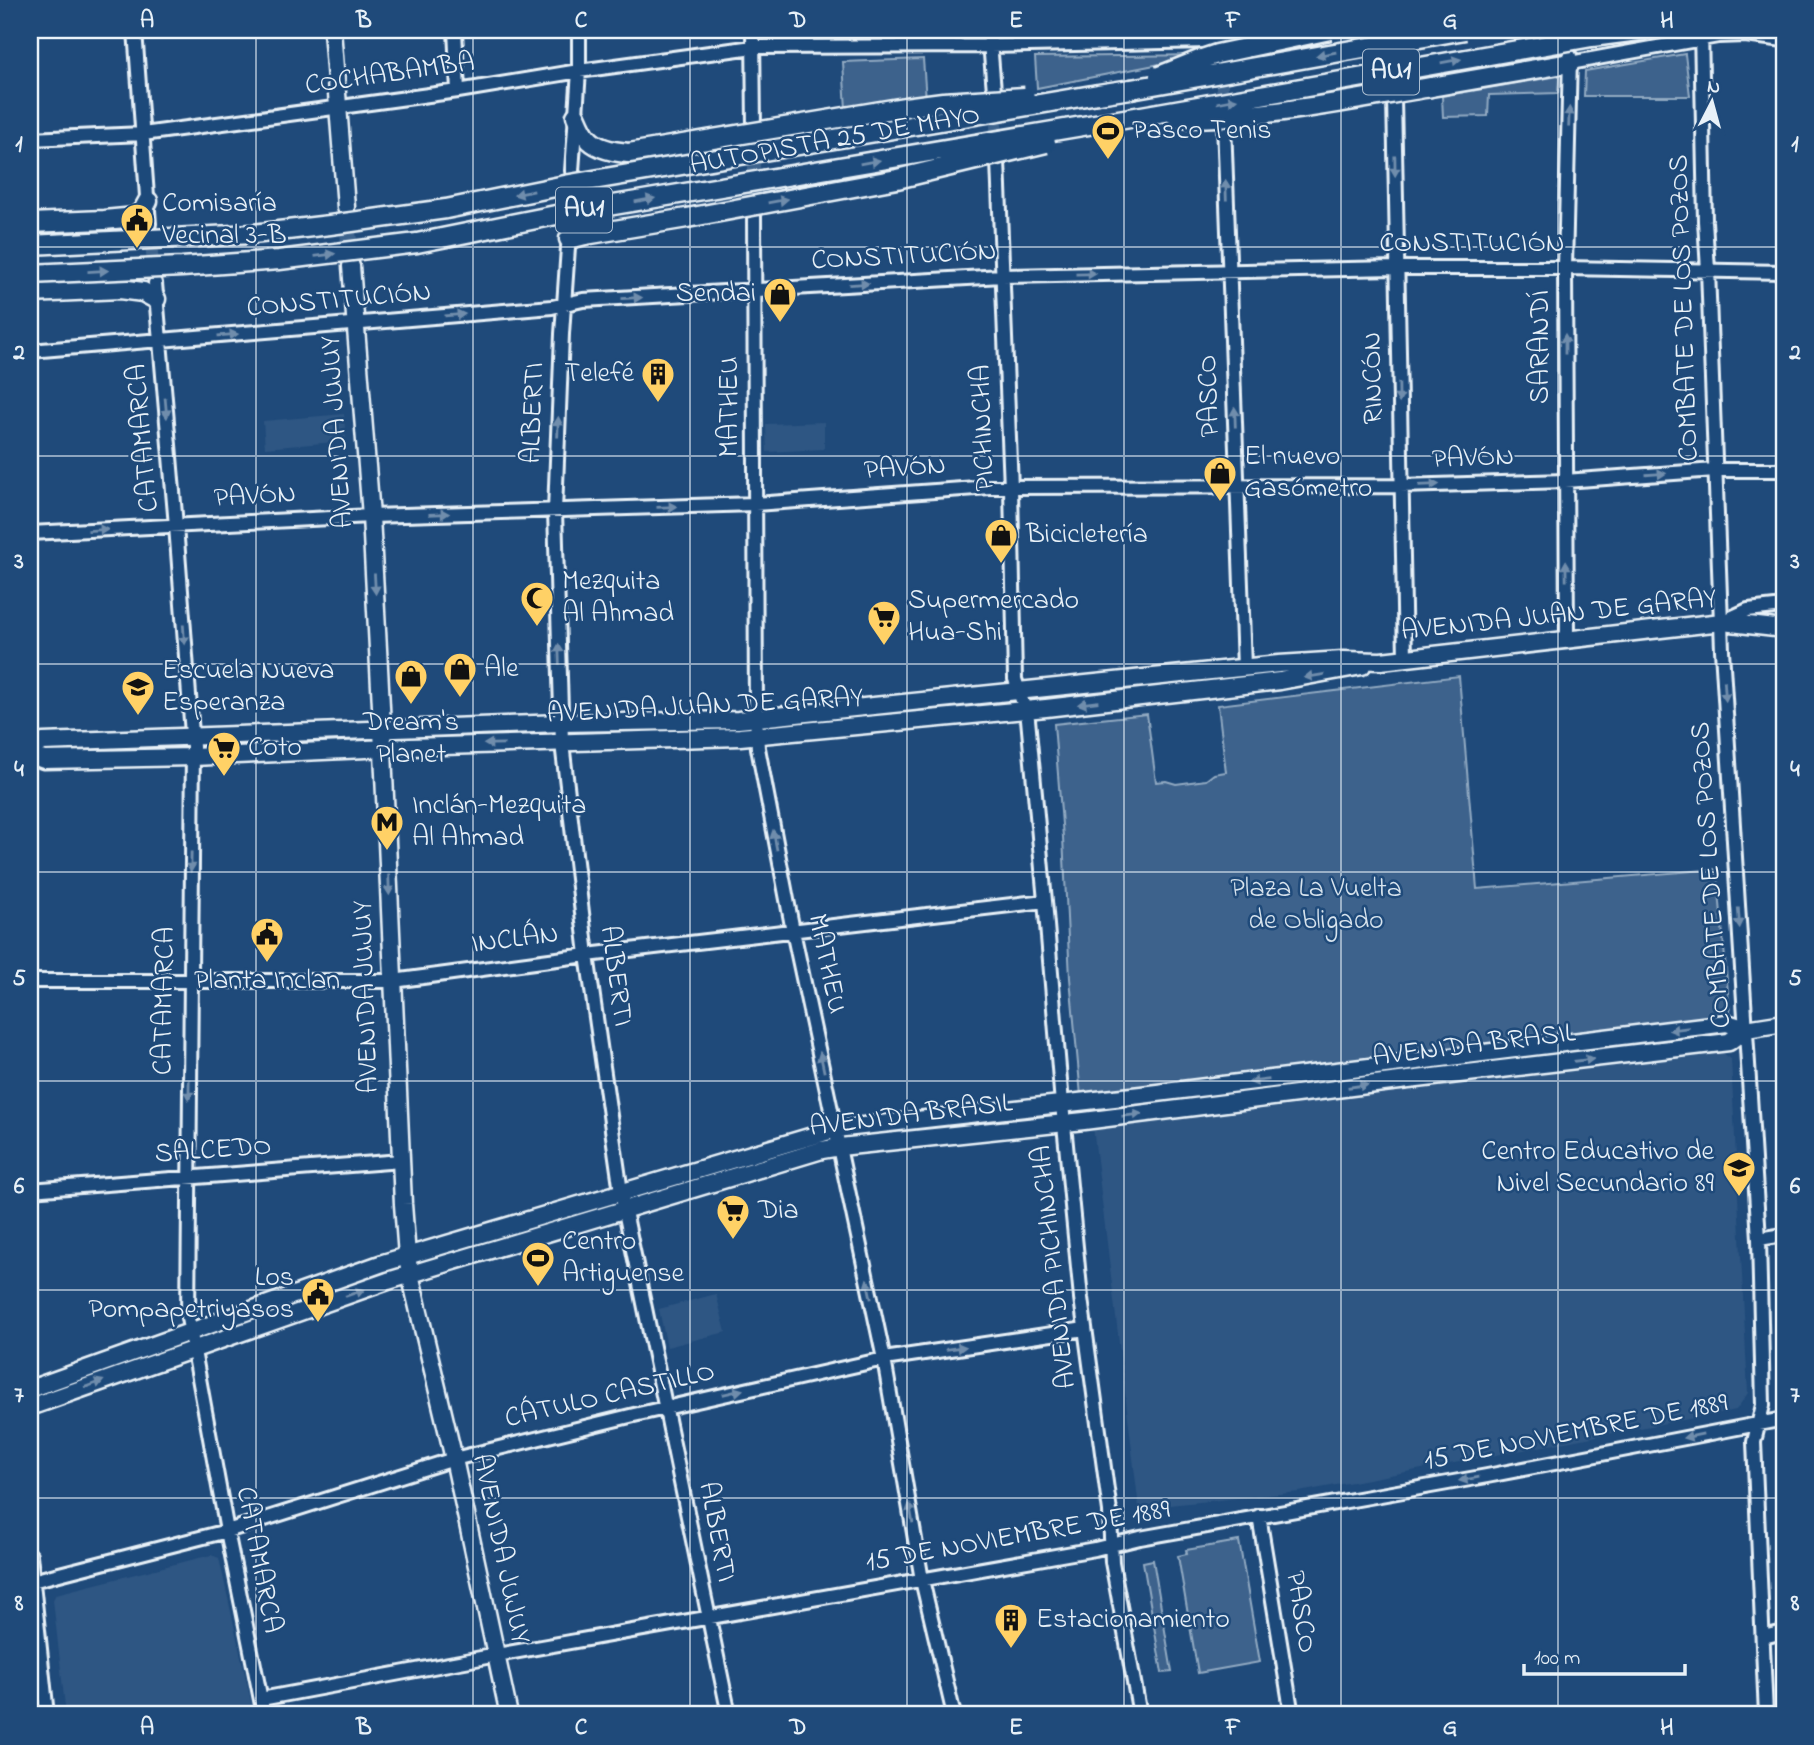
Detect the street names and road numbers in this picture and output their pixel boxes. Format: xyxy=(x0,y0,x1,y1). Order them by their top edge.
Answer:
street label: COCHABAMBA xyxy=(302,43,478,107)
road number: AU1 xyxy=(1363,50,1419,94)
street label: AUTOPISTA 25 DE MAYO xyxy=(687,95,983,187)
street label: COMBATE DE LOS POZOS xyxy=(1659,154,1711,462)
road number: AU1 xyxy=(556,188,612,232)
street label: CONSTITUCIÓN xyxy=(1379,224,1565,265)
street label: CONSTITUCIÓN xyxy=(810,232,998,282)
street label: CONSTITUCIÓN xyxy=(245,272,433,330)
street label: SARANDÍ xyxy=(1521,290,1562,404)
street label: RINCÓN xyxy=(1353,331,1395,425)
street label: AVENIDA JUJUY xyxy=(311,334,365,530)
street label: PASCO xyxy=(1188,354,1232,438)
street label: MATHEU xyxy=(710,356,751,458)
street label: CATAMARCA xyxy=(117,362,171,514)
street label: ALBERTI xyxy=(512,362,556,464)
street label: PICHINCHA xyxy=(961,364,1007,492)
street label: PAVÓN xyxy=(1431,437,1515,481)
street label: PAVÓN xyxy=(863,446,947,492)
street label: PAVÓN xyxy=(213,474,297,520)
street label: AVENIDA JUAN DE GARAY xyxy=(1399,579,1719,653)
street label: AVENIDA JUAN DE GARAY xyxy=(546,678,865,736)
street label: COMBATE DE LOS POZOS xyxy=(1681,720,1743,1030)
street label: AVENIDA JUJUY xyxy=(343,900,391,1094)
street label: MATHEU xyxy=(795,910,857,1018)
street label: INCLÁN xyxy=(469,914,561,966)
street label: ALBERTI xyxy=(588,923,642,1029)
street label: CATAMARCA xyxy=(143,926,187,1076)
street label: AVENIDA BRASIL xyxy=(1370,1013,1578,1079)
street label: AVENIDA BRASIL xyxy=(807,1083,1015,1149)
street label: SALCEDO xyxy=(153,1126,273,1176)
street label: AVENIDA PICHINCHA xyxy=(1022,1143,1088,1391)
street label: CÁTULO CASTILLO xyxy=(501,1352,719,1440)
street label: 15 DE NOVIEMBRE DE 1889 xyxy=(1421,1383,1732,1483)
street label: AVENIDA JUJUY xyxy=(460,1450,540,1648)
street label: ALBERTI xyxy=(686,1478,746,1586)
street label: CATAMARCA xyxy=(224,1483,292,1637)
street label: 15 DE NOVIEMBRE DE 1889 xyxy=(862,1490,1174,1584)
street label: PASCO xyxy=(1273,1568,1327,1656)

